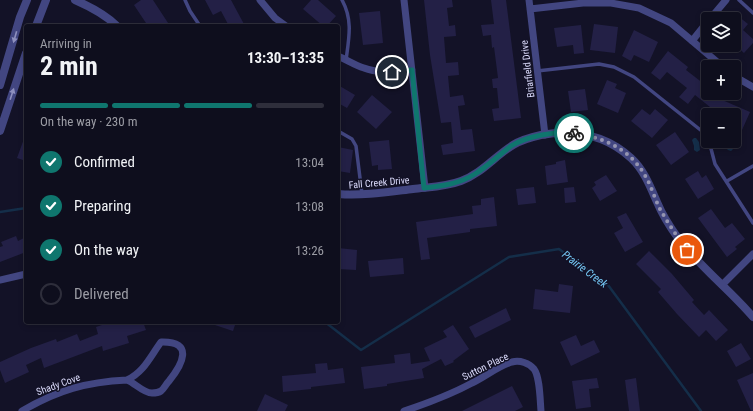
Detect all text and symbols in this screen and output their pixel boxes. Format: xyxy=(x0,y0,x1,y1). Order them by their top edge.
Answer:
map controls xyxy=(701,12,741,148)
button: layers xyxy=(701,12,741,52)
one-way arrow xyxy=(12,31,18,43)
text: Arriving in xyxy=(40,36,92,51)
street label: Briarfield Drive xyxy=(518,39,536,98)
text: 13:30–13:35 xyxy=(247,49,324,67)
text: 2 min xyxy=(40,51,98,81)
pin xyxy=(375,55,409,89)
button: + xyxy=(701,60,741,100)
icon: home xyxy=(381,61,403,83)
one-way arrow xyxy=(9,88,15,100)
button: − xyxy=(701,108,741,148)
courier xyxy=(554,113,594,153)
text: On the way · 230 m xyxy=(40,114,137,129)
icon: bike xyxy=(563,122,585,144)
icon: check xyxy=(40,151,62,173)
text: Confirmed xyxy=(74,153,135,171)
text: 13:04 xyxy=(295,155,324,170)
street label: Fall Creek Drive xyxy=(348,174,410,191)
icon: check xyxy=(40,195,62,217)
text: Preparing xyxy=(74,197,131,215)
text: 13:08 xyxy=(295,199,324,214)
pin xyxy=(670,233,704,267)
icon: check xyxy=(40,239,62,261)
icon: bag xyxy=(676,239,698,261)
text: On the way xyxy=(74,241,139,259)
text: 13:26 xyxy=(295,243,324,258)
water label: Prairie Creek xyxy=(559,248,610,291)
text: Delivered xyxy=(74,285,129,303)
street label: Sutton Place xyxy=(460,350,510,382)
street label: Shady Cove xyxy=(35,371,82,397)

